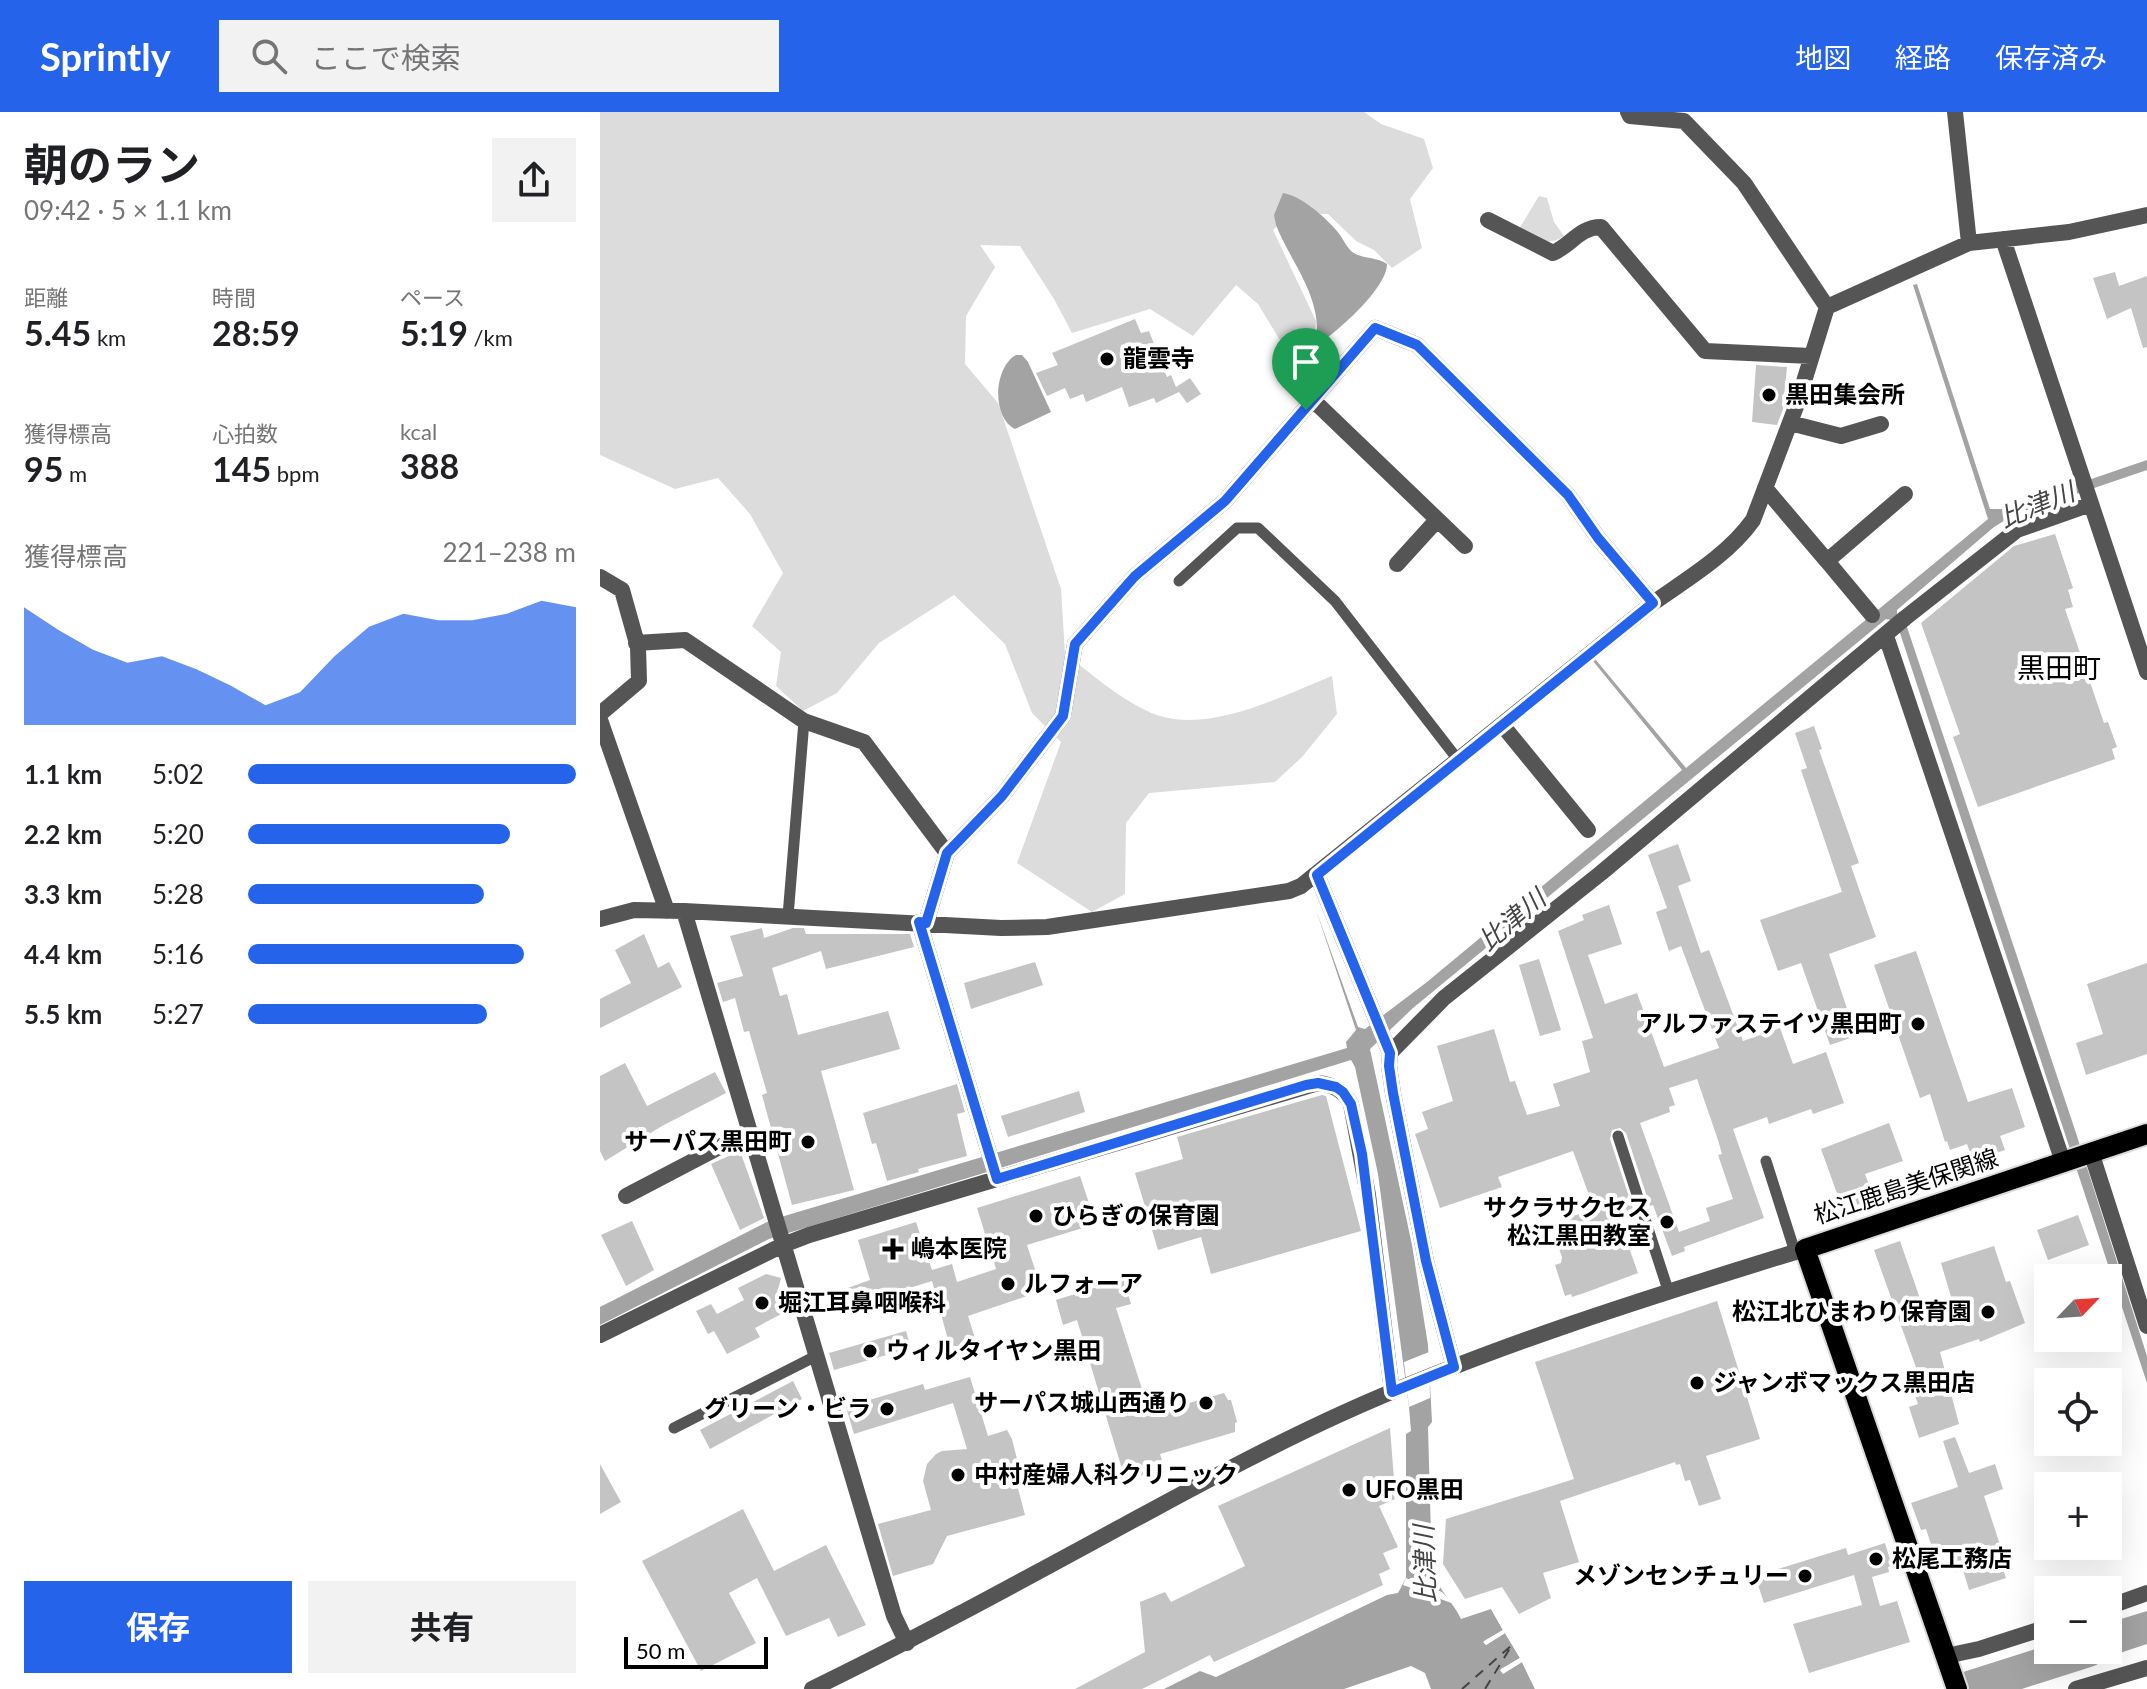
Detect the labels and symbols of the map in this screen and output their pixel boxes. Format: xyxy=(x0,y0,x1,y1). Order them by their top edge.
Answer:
pin xyxy=(1272,328,1340,410)
place label: 龍雲寺 xyxy=(1123,343,1195,372)
marker: 龍雲寺 xyxy=(1098,350,1116,368)
place label: 黒田集会所 xyxy=(1785,379,1905,408)
marker: 黒田集会所 xyxy=(1760,386,1778,404)
water label: 比津川 xyxy=(1994,474,2082,534)
district label: 黒田町 xyxy=(2017,650,2101,684)
water label: 比津川 xyxy=(1471,880,1554,957)
place label: アルファステイツ黒田町 xyxy=(1638,1008,1902,1037)
marker: アルファステイツ黒田町 xyxy=(1909,1015,1927,1033)
place label: サーパス黒田町 xyxy=(624,1126,792,1155)
marker: サーパス黒田町 xyxy=(799,1133,817,1151)
street label: 松江鹿島美保関線 xyxy=(1810,1142,2001,1229)
place label: サクラサクセス 松江黒田教室 xyxy=(1483,1192,1651,1249)
place label: ひらぎの保育園 xyxy=(1052,1200,1220,1229)
marker: ひらぎの保育園 xyxy=(1027,1207,1045,1225)
marker: サクラサクセス 松江黒田教室 xyxy=(1658,1213,1676,1231)
place label: 嶋本医院 xyxy=(911,1233,1007,1262)
marker: 嶋本医院 xyxy=(882,1238,904,1260)
north arrow xyxy=(2034,1264,2122,1352)
place label: ルフォーア xyxy=(1024,1268,1143,1297)
marker: ルフォーア xyxy=(999,1275,1017,1293)
place label: 堀江耳鼻咽喉科 xyxy=(778,1287,946,1316)
marker: 堀江耳鼻咽喉科 xyxy=(753,1294,771,1312)
place label: 松江北ひまわり保育園 xyxy=(1732,1296,1972,1325)
marker: 松江北ひまわり保育園 xyxy=(1979,1303,1997,1321)
place label: ウィルタイヤン黒田 xyxy=(886,1335,1101,1364)
marker: ウィルタイヤン黒田 xyxy=(861,1342,879,1360)
place label: ジャンボマックス黒田店 xyxy=(1713,1367,1975,1396)
marker: ジャンボマックス黒田店 xyxy=(1688,1374,1706,1392)
place label: サーパス城山西通り xyxy=(974,1387,1190,1416)
place label: グリーン・ビラ xyxy=(704,1393,871,1422)
marker: サーパス城山西通り xyxy=(1197,1394,1215,1412)
marker: グリーン・ビラ xyxy=(878,1400,896,1418)
place label: 中村産婦人科クリニック xyxy=(974,1459,1238,1488)
marker: 中村産婦人科クリニック xyxy=(949,1466,967,1484)
place label: UFO黒田 xyxy=(1365,1474,1464,1503)
marker: UFO黒田 xyxy=(1340,1481,1358,1499)
water label: 比津川 xyxy=(1407,1522,1441,1604)
place label: 松尾工務店 xyxy=(1892,1543,2012,1572)
marker: 松尾工務店 xyxy=(1867,1550,1885,1568)
place label: メゾンセンチュリー xyxy=(1573,1560,1789,1589)
marker: メゾンセンチュリー xyxy=(1796,1567,1814,1585)
scale bar xyxy=(624,1633,768,1669)

